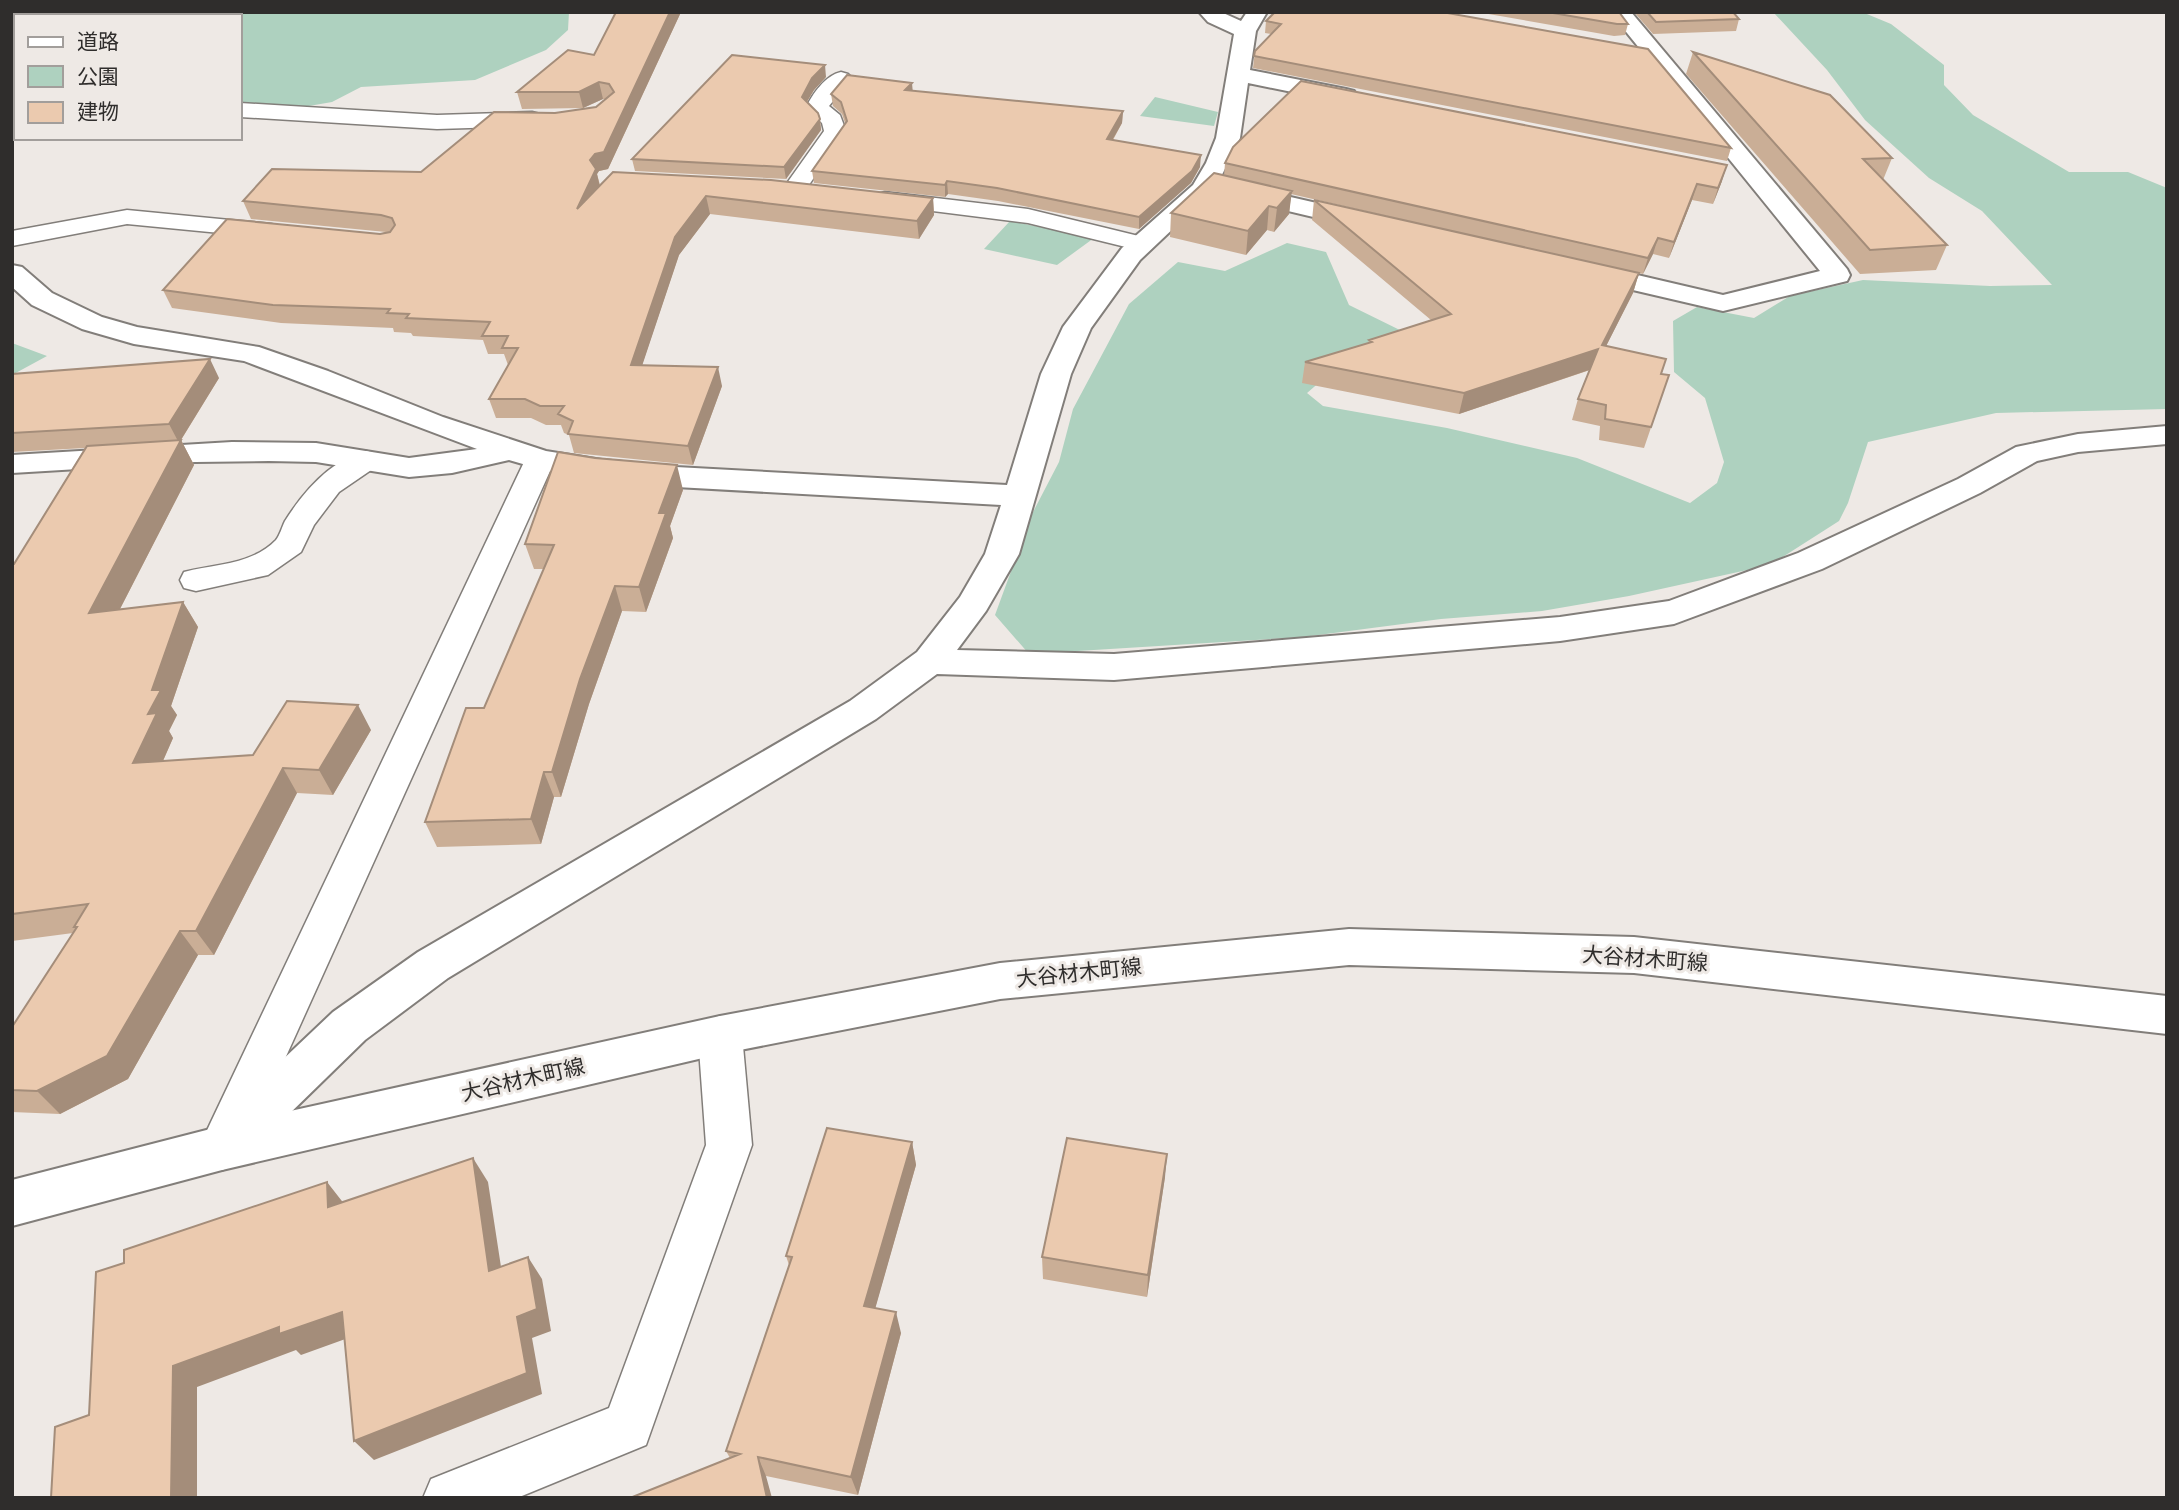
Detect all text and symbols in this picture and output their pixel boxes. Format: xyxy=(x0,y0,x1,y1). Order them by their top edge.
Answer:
legend xyxy=(14,14,242,140)
text: 道路 xyxy=(77,29,119,55)
text: 公園 xyxy=(77,64,119,90)
text: 建物 xyxy=(77,99,119,125)
street label: 大谷材木町線 xyxy=(1581,942,1709,976)
street label: 大谷材木町線 xyxy=(1015,953,1143,993)
street label: 大谷材木町線 xyxy=(459,1053,587,1107)

